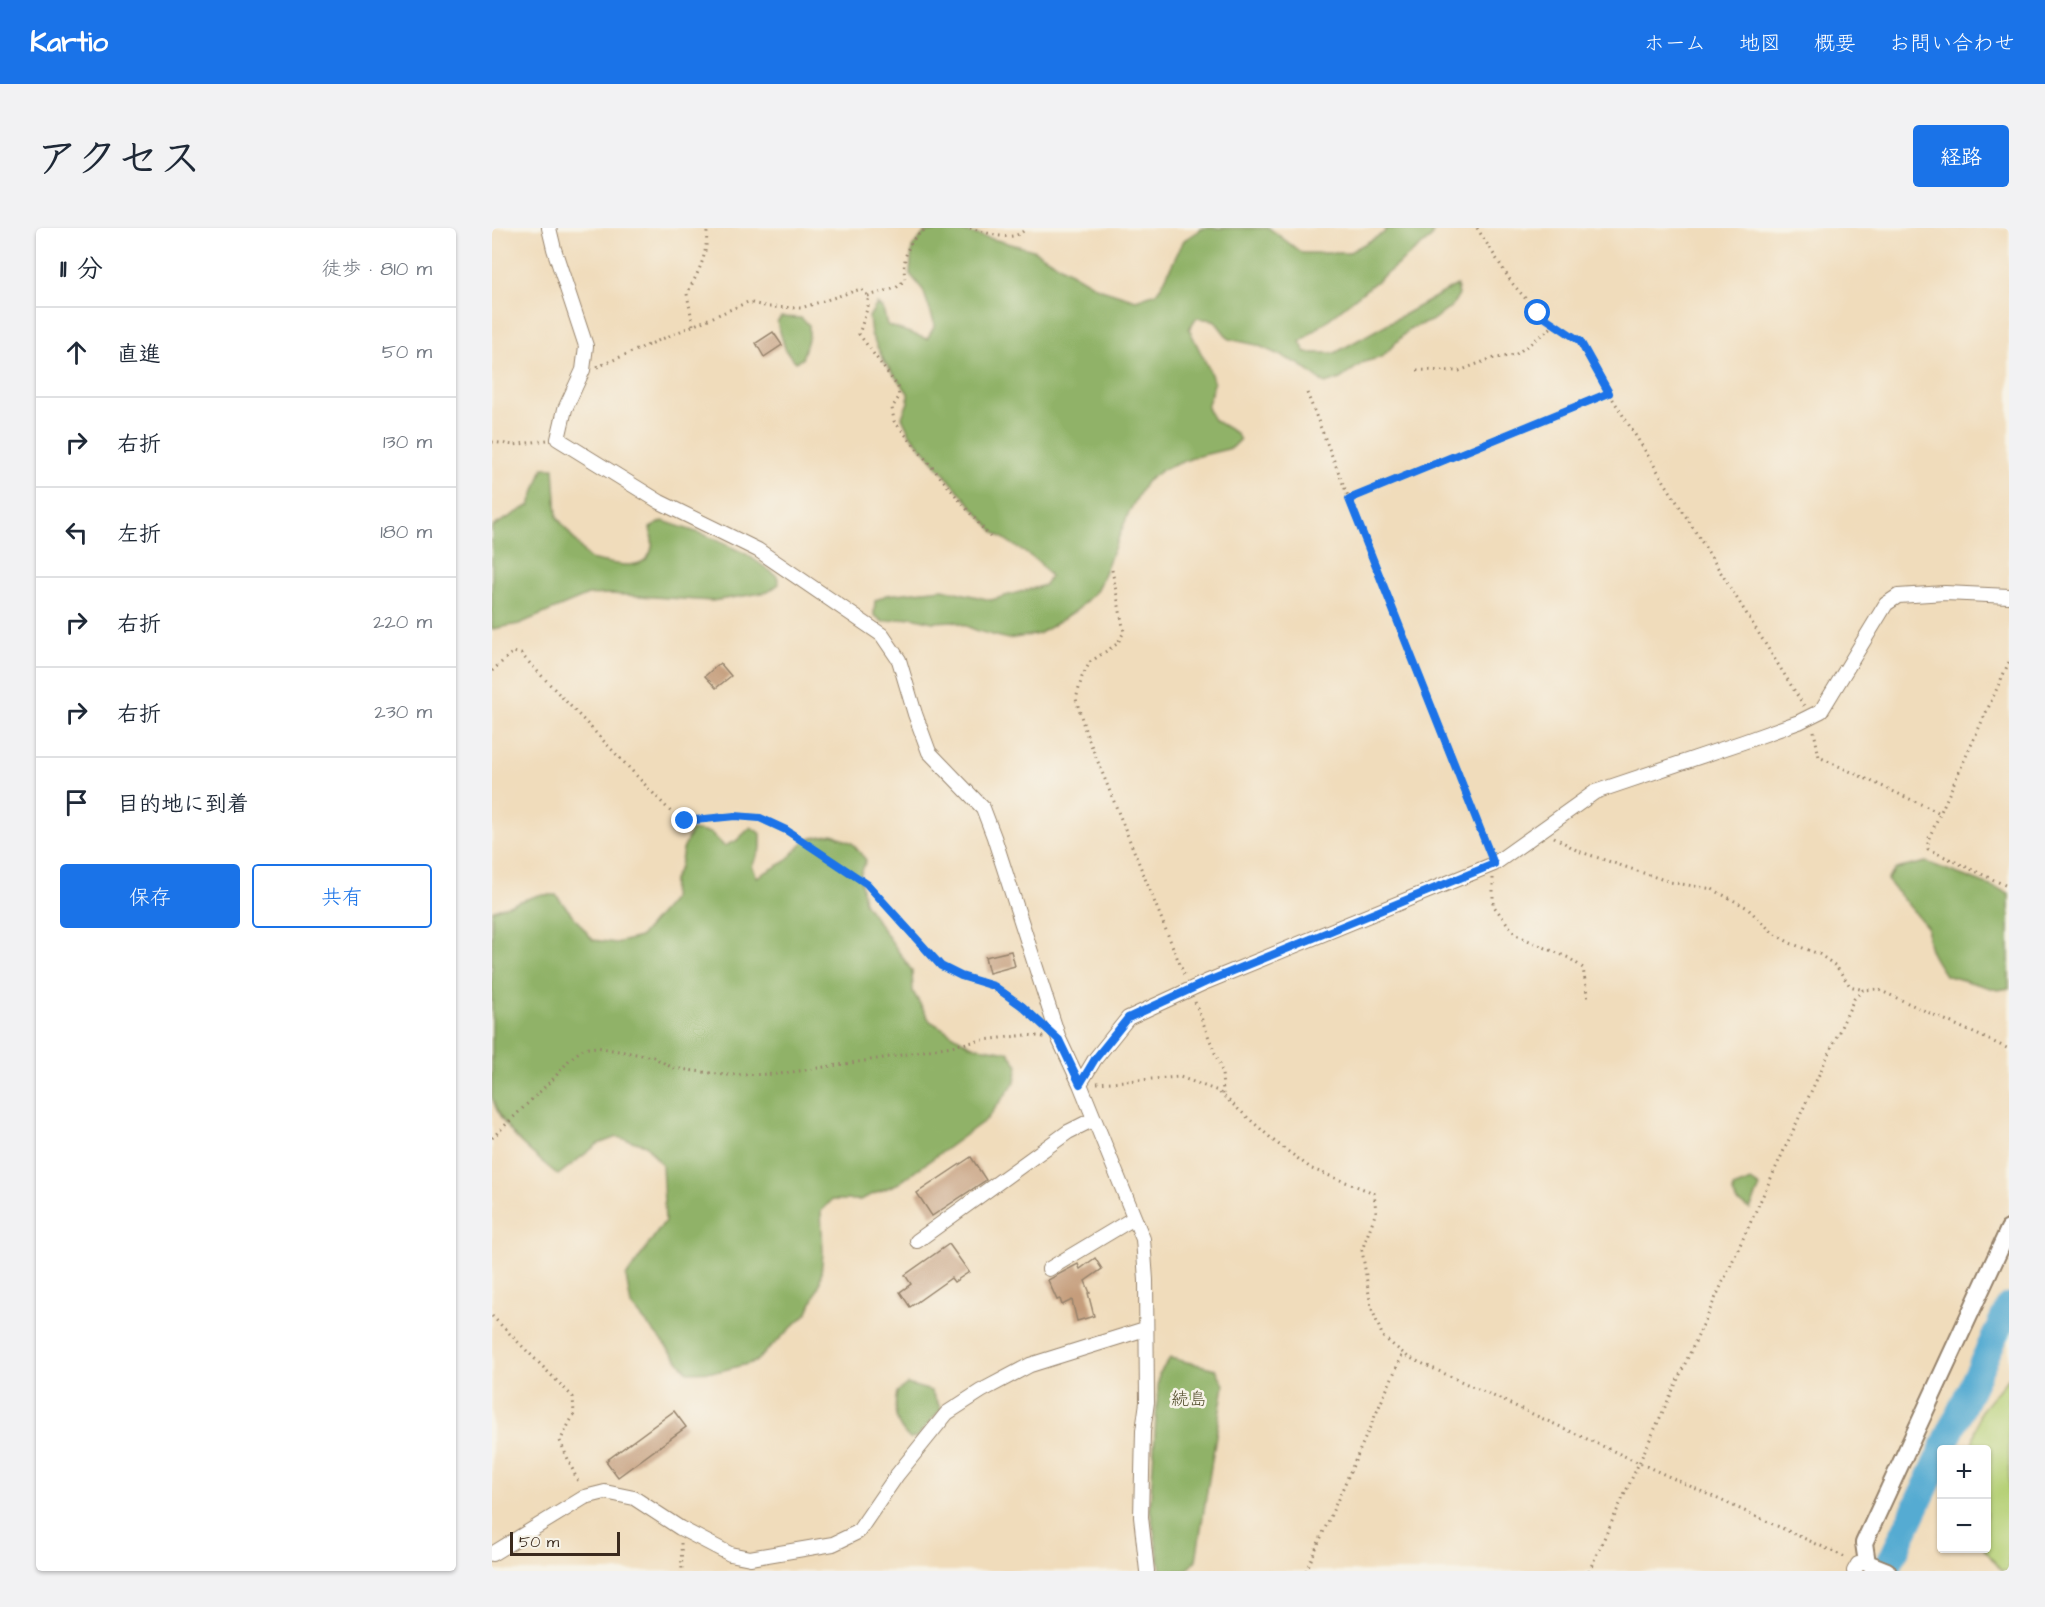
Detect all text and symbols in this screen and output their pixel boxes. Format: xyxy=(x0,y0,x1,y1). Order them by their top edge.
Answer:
text: Kartio xyxy=(30,23,108,62)
text: ホーム xyxy=(1644,29,1706,58)
text: 地図 xyxy=(1739,29,1781,58)
text: 概要 xyxy=(1814,29,1856,58)
text: お問い合わせ xyxy=(1889,29,2015,58)
button: 経路 xyxy=(1913,125,2009,187)
text: アクセス xyxy=(36,131,201,189)
text: 11 分 xyxy=(60,251,103,287)
text: 徒歩 · 810 m xyxy=(321,255,432,283)
route start xyxy=(1524,299,1550,325)
icon: ahead xyxy=(60,336,93,369)
text: 50 m xyxy=(382,338,432,366)
text: 直進 xyxy=(117,339,161,370)
icon: right xyxy=(60,426,93,459)
text: 130 m xyxy=(383,428,432,456)
text: 右折 xyxy=(117,429,161,460)
icon: left xyxy=(60,516,93,549)
text: 180 m xyxy=(380,518,432,546)
text: 左折 xyxy=(117,519,161,550)
icon: right xyxy=(60,606,93,639)
text: 220 m xyxy=(373,608,432,636)
text: 右折 xyxy=(117,609,161,640)
icon: right xyxy=(60,696,93,729)
text: 230 m xyxy=(374,698,432,726)
text: 右折 xyxy=(117,699,161,730)
icon: arrive xyxy=(60,786,93,819)
text: 目的地に到着 xyxy=(117,789,249,820)
route end xyxy=(671,807,697,833)
button: 保存 xyxy=(60,864,240,928)
button: 共有 xyxy=(252,864,432,928)
park label: 続島 xyxy=(1171,1387,1207,1412)
map controls xyxy=(1937,1445,1991,1553)
button: + xyxy=(1937,1445,1991,1499)
button: − xyxy=(1937,1499,1991,1553)
scale bar xyxy=(510,1529,620,1556)
text: 50 m xyxy=(519,1531,559,1553)

